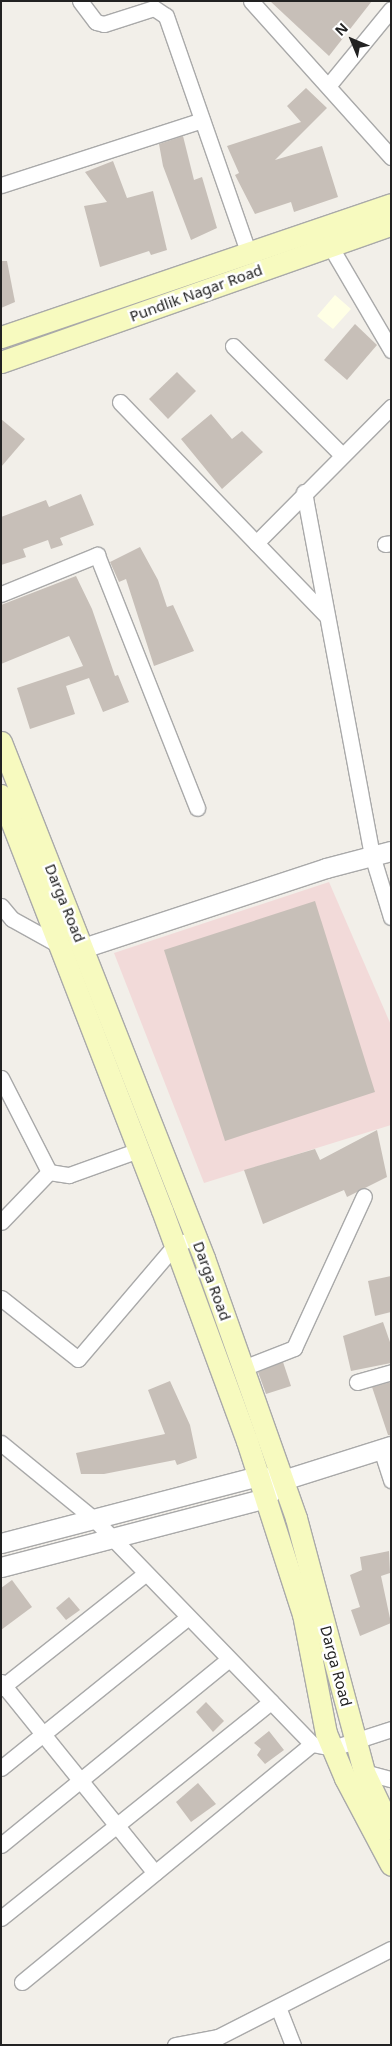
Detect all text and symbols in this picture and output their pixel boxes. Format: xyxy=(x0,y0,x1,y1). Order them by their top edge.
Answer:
north arrow xyxy=(327,15,377,65)
text: N xyxy=(330,18,352,40)
street label: Pundlik Nagar Road xyxy=(127,261,265,325)
street label: Darga Road xyxy=(41,861,89,945)
street label: Darga Road xyxy=(189,1239,235,1323)
street label: Darga Road xyxy=(317,1624,355,1708)

